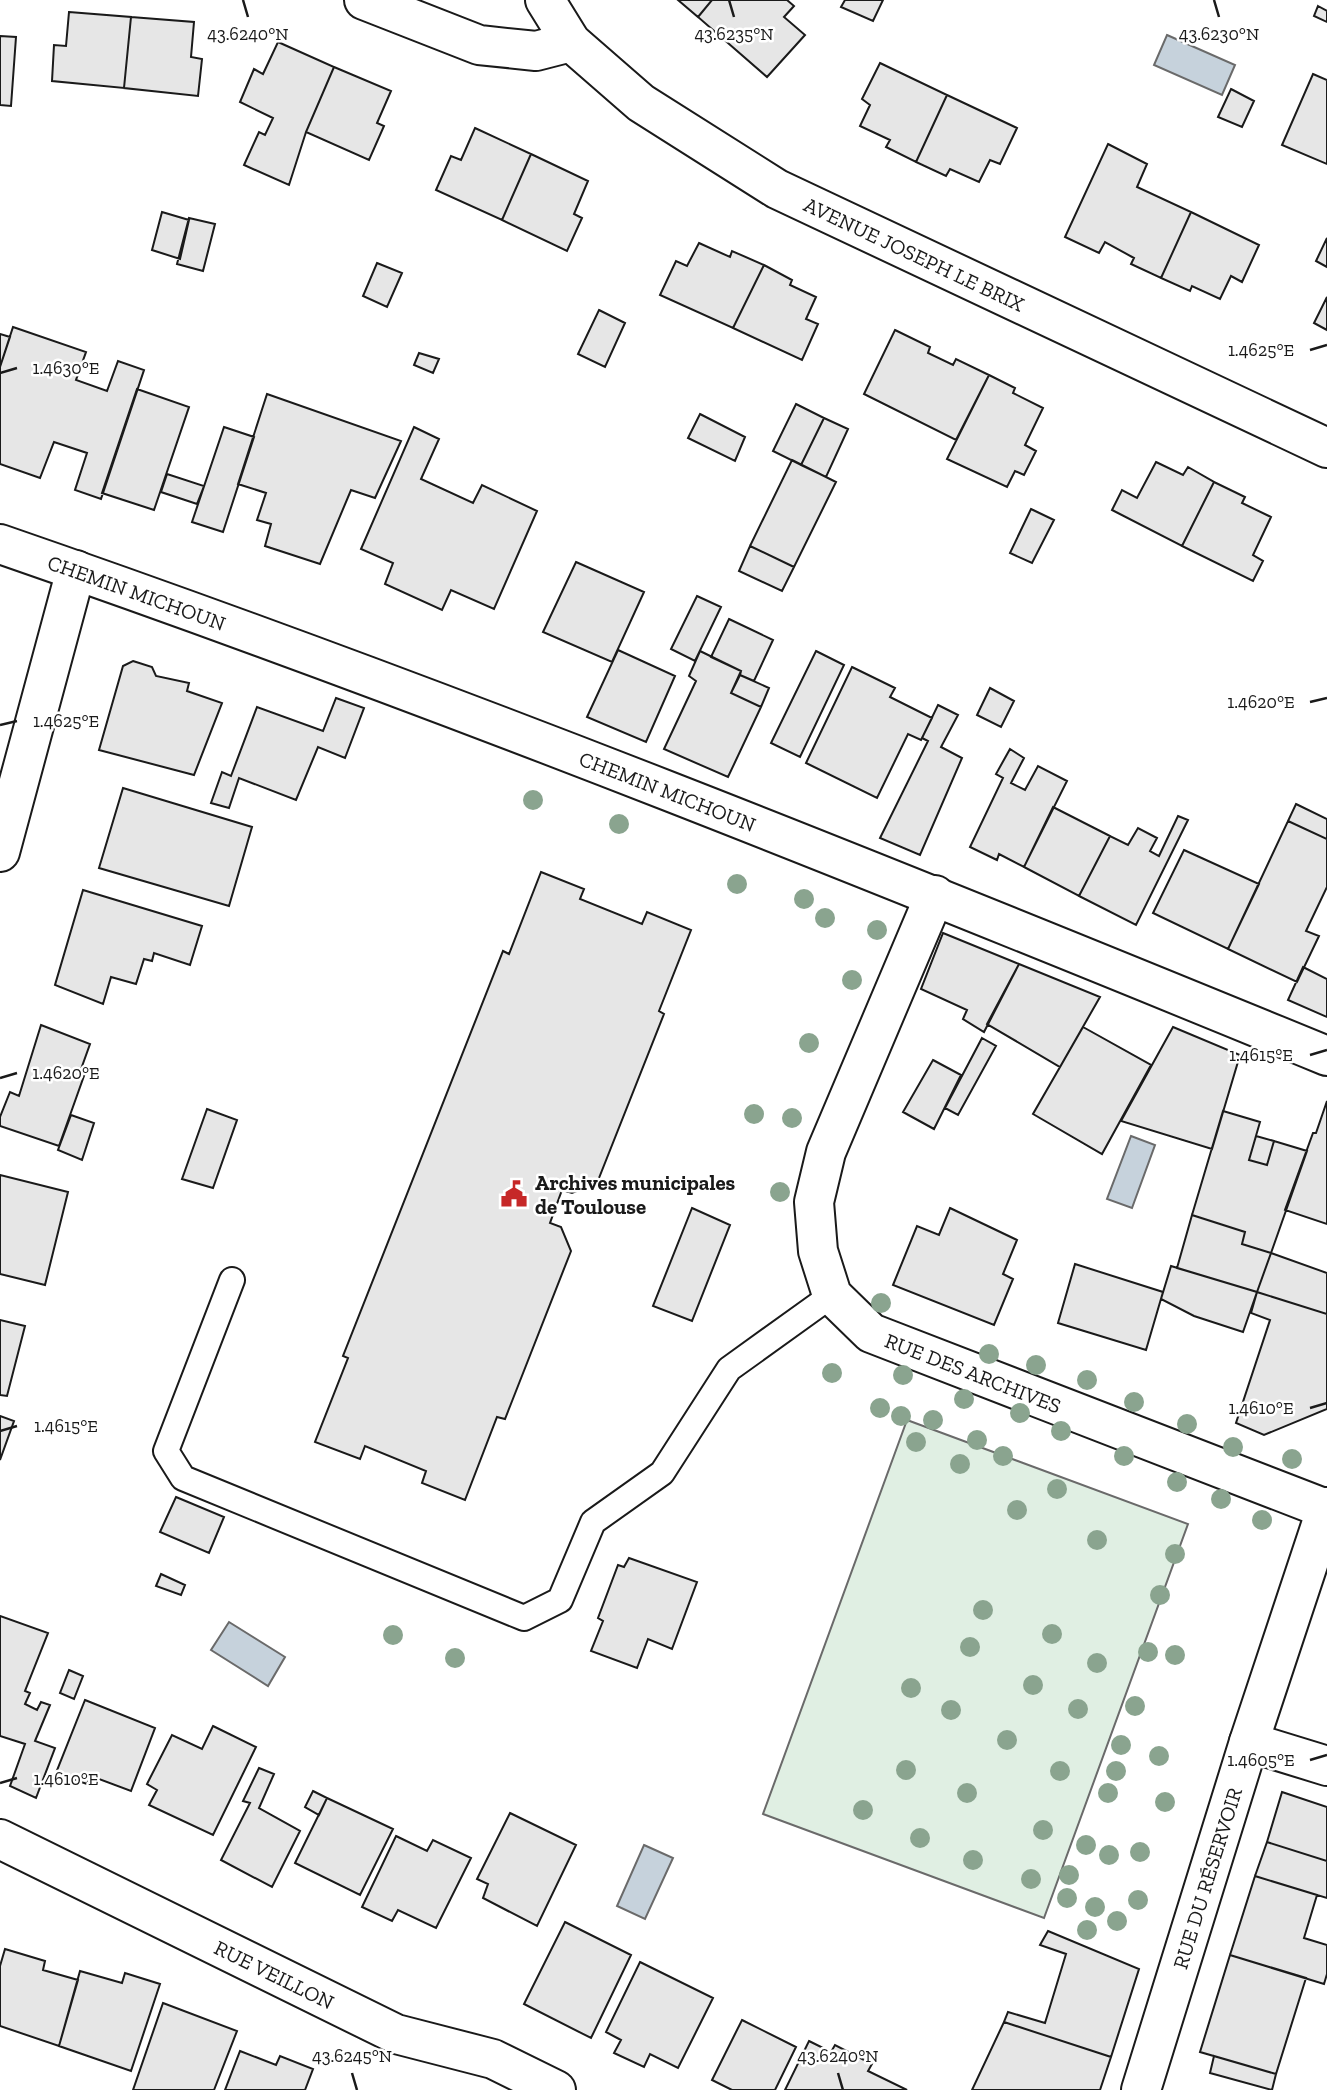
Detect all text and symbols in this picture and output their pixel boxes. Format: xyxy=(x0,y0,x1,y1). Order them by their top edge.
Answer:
text: 43.6240°N xyxy=(207,23,289,45)
text: 43.6235°N xyxy=(694,23,774,45)
text: 43.6230°N xyxy=(1179,23,1259,45)
street label: AVENUE JOSEPH LE BRIX xyxy=(800,191,1029,317)
text: 1.4625°E xyxy=(1228,339,1294,361)
text: 1.4630°E xyxy=(33,357,99,379)
street label: CHEMIN MICHOUN xyxy=(44,549,229,635)
text: 1.4620°E xyxy=(1227,691,1295,713)
text: 1.4625°E xyxy=(33,710,99,732)
street label: CHEMIN MICHOUN xyxy=(576,745,760,837)
text: 1.4615°E xyxy=(1229,1044,1293,1066)
text: 1.4620°E xyxy=(32,1062,100,1084)
place label: Archives municipales de Toulouse xyxy=(535,1170,736,1219)
public building icon: Archives municipales de Toulouse xyxy=(499,1179,529,1209)
street label: RUE DES ARCHIVES xyxy=(882,1327,1065,1418)
text: 1.4610°E xyxy=(1229,1397,1294,1419)
text: 1.4615°E xyxy=(34,1415,98,1437)
text: 1.4605°E xyxy=(1227,1749,1295,1771)
text: 1.4610°E xyxy=(34,1768,99,1790)
street label: RUE DU RÉSERVOIR xyxy=(1167,1784,1247,1972)
street label: RUE VEILLON xyxy=(211,1934,339,2014)
text: 43.6245°N xyxy=(312,2045,392,2067)
text: 43.6240°N xyxy=(797,2045,879,2067)

